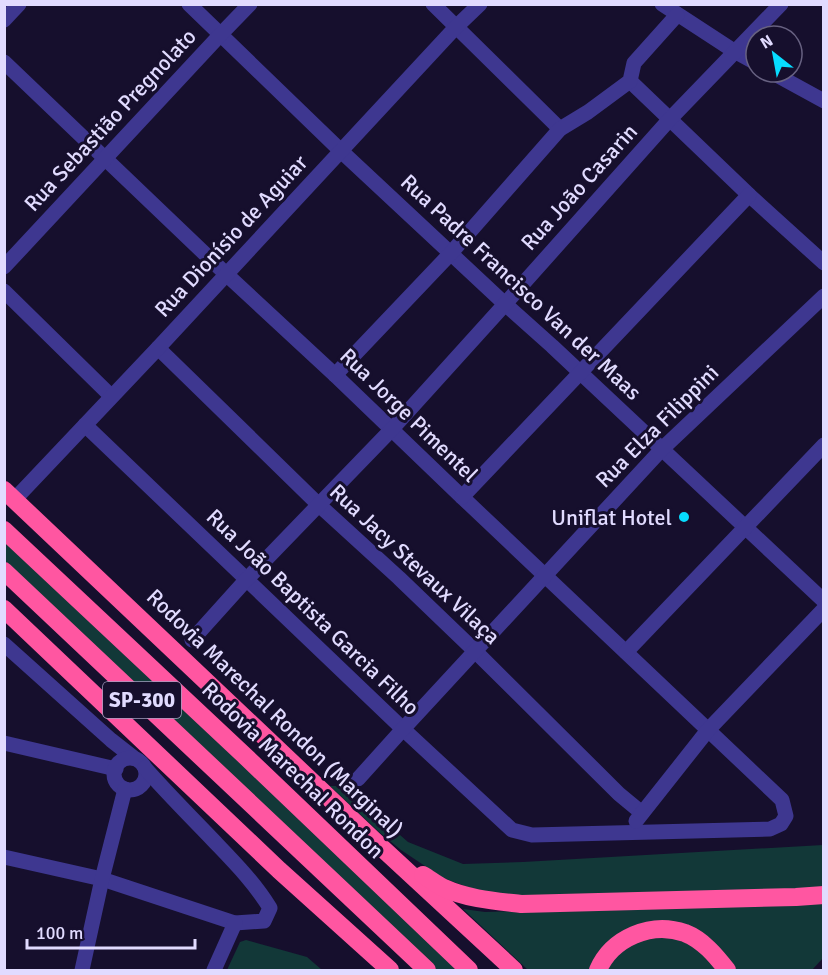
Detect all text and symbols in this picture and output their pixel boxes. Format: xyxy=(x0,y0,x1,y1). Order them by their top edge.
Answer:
street label: Rua Sebastião Pregnolato xyxy=(18,23,202,217)
north arrow xyxy=(744,24,804,84)
text: N xyxy=(757,31,777,53)
street label: Rua João Casarin xyxy=(515,118,643,256)
street label: Rua Dionísio de Aguiar xyxy=(149,149,313,323)
street label: Rua Padre Francisco Van der Maas xyxy=(395,168,647,406)
street label: Rua Jorge Pimentel xyxy=(334,342,484,488)
street label: Rua Elza Filippini xyxy=(590,359,724,493)
street label: Rua Jacy Stevaux Vilaça xyxy=(324,478,506,650)
street label: Rua João Baptista Garcia Filho xyxy=(201,503,425,721)
place label: Uniflat Hotel xyxy=(551,504,672,531)
marker: Uniflat Hotel xyxy=(677,510,691,524)
street label: Rodovia Marechal Rondon (Marginal) xyxy=(141,583,409,843)
street label: Rodovia Marechal Rondon xyxy=(197,676,389,864)
road number: SP-300 xyxy=(103,682,181,718)
scale bar xyxy=(27,912,195,950)
text: 100 m xyxy=(36,922,83,944)

